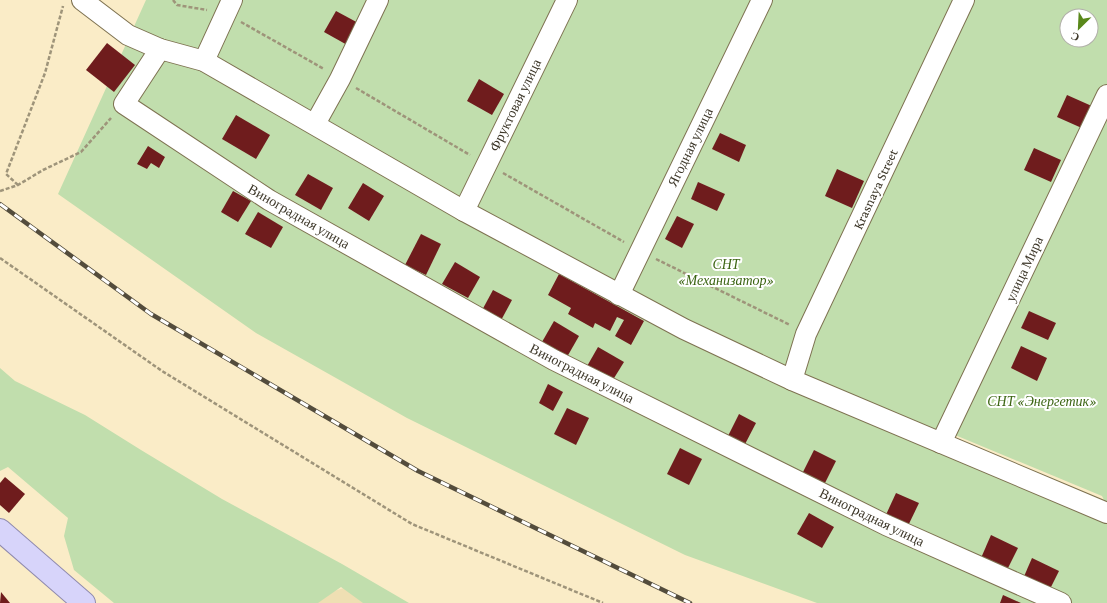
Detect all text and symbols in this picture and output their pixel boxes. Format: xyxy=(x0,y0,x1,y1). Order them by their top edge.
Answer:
north arrow xyxy=(1059,8,1099,48)
text: С xyxy=(1069,30,1081,44)
street label: Фруктовая улица xyxy=(486,56,545,154)
street label: Ягодная улица xyxy=(664,104,716,189)
street label: Krasnaya Street xyxy=(849,146,901,232)
street label: Виноградная улица xyxy=(245,180,353,252)
street label: улица Мира xyxy=(1002,233,1046,304)
park label: СНТ «Механизатор» xyxy=(678,256,774,288)
street label: Виноградная улица xyxy=(527,340,637,407)
park label: СНТ «Энергетик» xyxy=(987,393,1097,409)
street label: Виноградная улица xyxy=(817,485,928,550)

